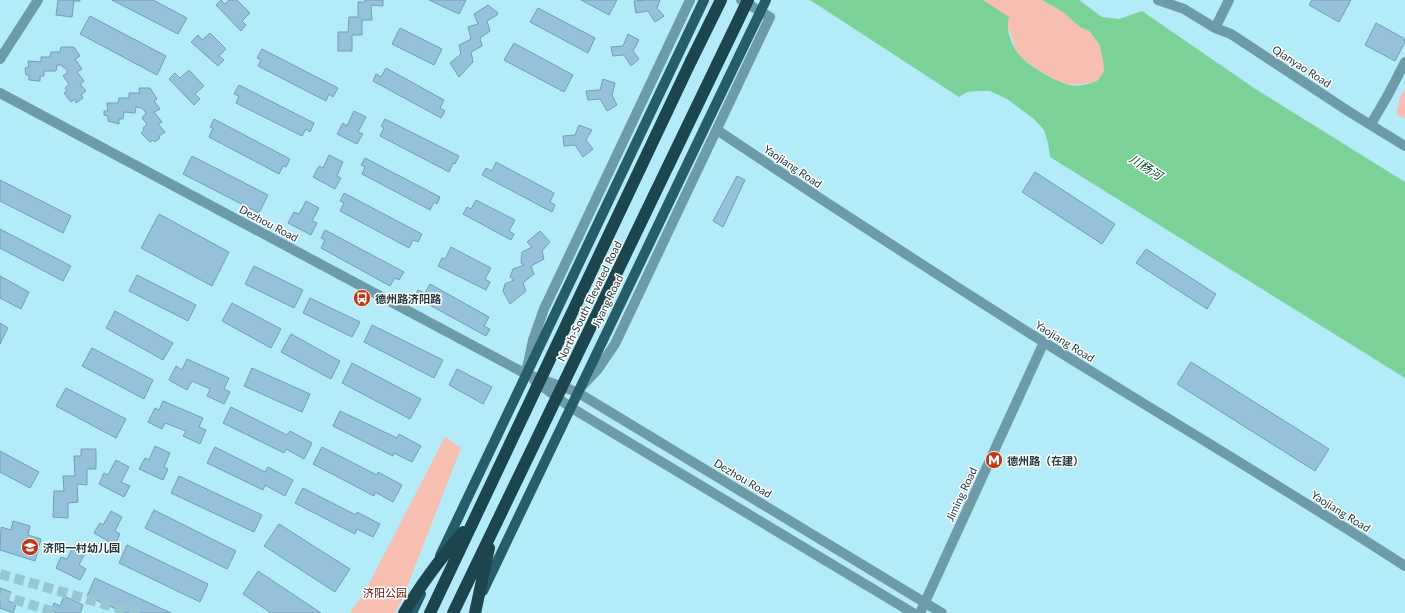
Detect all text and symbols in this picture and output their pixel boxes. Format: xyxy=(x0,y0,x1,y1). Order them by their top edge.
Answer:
street label: Qianyao Road xyxy=(1270,42,1334,90)
street label: Yaojiang Road xyxy=(762,142,824,190)
water label: 川杨河 xyxy=(1127,151,1167,184)
street label: Dezhou Road xyxy=(237,202,301,244)
street label: North-South Elevated Road xyxy=(554,239,624,363)
street label: Jiyang Road xyxy=(589,272,625,330)
bus stop icon: 德州路济阳路 xyxy=(352,288,372,308)
place label: 德州路济阳路 xyxy=(375,292,442,305)
street label: Yaojiang Road xyxy=(1033,318,1097,364)
metro station icon: 德州路（在建） xyxy=(984,450,1004,470)
place label: 德州路（在建） xyxy=(1007,454,1084,467)
street label: Dezhou Road xyxy=(712,456,774,500)
street label: Jiming Road xyxy=(943,465,979,523)
street label: Yaojiang Road xyxy=(1309,488,1373,534)
school or university icon: 济阳一村幼儿园 xyxy=(20,537,40,557)
place label: 济阳一村幼儿园 xyxy=(43,541,120,554)
park label: 济阳公园 xyxy=(363,586,407,599)

